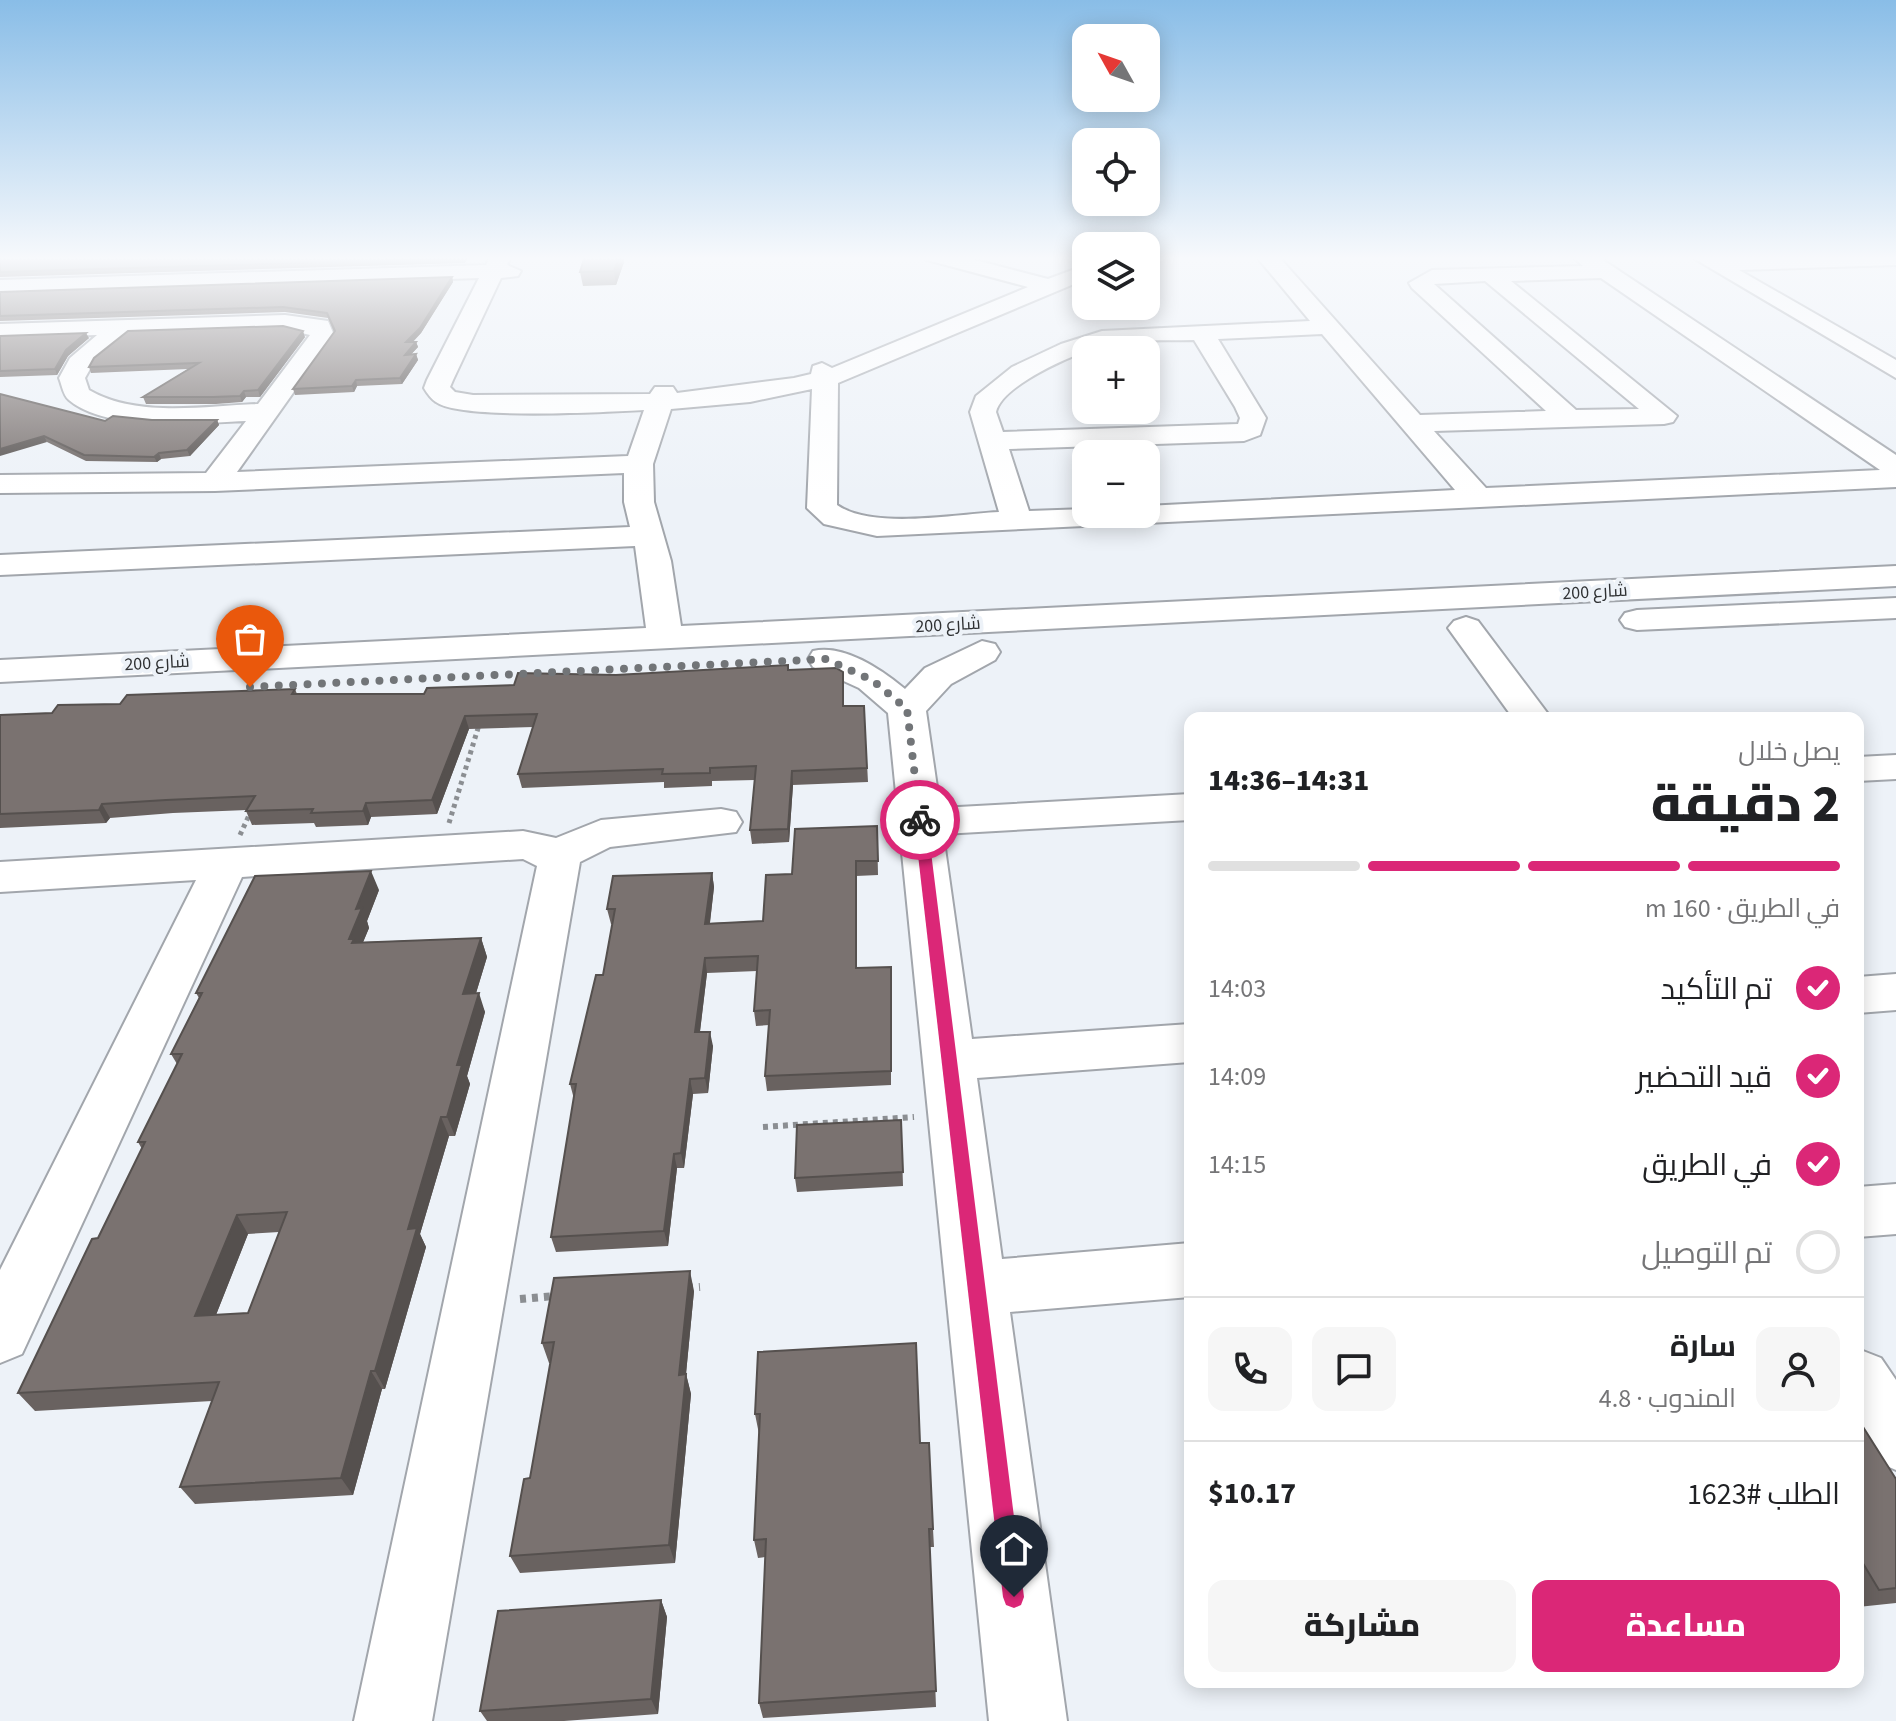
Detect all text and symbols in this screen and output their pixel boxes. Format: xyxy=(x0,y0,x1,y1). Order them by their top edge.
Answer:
north arrow xyxy=(1072,24,1160,112)
map controls xyxy=(1072,24,1160,528)
button: locate xyxy=(1072,128,1160,216)
button: layers xyxy=(1072,232,1160,320)
button: + xyxy=(1072,336,1160,424)
button: − xyxy=(1072,440,1160,528)
street label: شارع 200 xyxy=(1562,578,1628,606)
pin xyxy=(216,605,284,687)
street label: شارع 200 xyxy=(915,611,981,639)
icon: bag xyxy=(228,617,272,661)
street label: شارع 200 xyxy=(124,649,190,677)
text: يصل خلال xyxy=(1738,733,1840,770)
text: 14:31–14:36 xyxy=(1208,759,1369,802)
text: 2 دقيقة xyxy=(1651,768,1840,842)
courier xyxy=(880,780,960,860)
icon: bike xyxy=(898,798,942,842)
text: في الطريق · 160 m xyxy=(1645,890,1840,927)
icon: check xyxy=(1796,966,1840,1010)
text: تم التأكيد xyxy=(1661,968,1772,1011)
text: 14:03 xyxy=(1208,970,1266,1007)
icon: check xyxy=(1796,1054,1840,1098)
text: قيد التحضير xyxy=(1636,1056,1772,1099)
text: 14:09 xyxy=(1208,1058,1266,1095)
icon: check xyxy=(1796,1142,1840,1186)
text: في الطريق xyxy=(1642,1144,1772,1187)
text: 14:15 xyxy=(1208,1146,1266,1183)
text: تم التوصيل xyxy=(1641,1232,1772,1275)
text: سارة xyxy=(1670,1325,1736,1368)
button: phone xyxy=(1208,1327,1292,1411)
button: chat xyxy=(1312,1327,1396,1411)
button: person xyxy=(1756,1327,1840,1411)
text: المندوب · 4.8 xyxy=(1599,1380,1736,1417)
text: $10.17 xyxy=(1208,1472,1296,1515)
text: الطلب #1623 xyxy=(1687,1473,1840,1516)
pin xyxy=(980,1515,1048,1597)
icon: home xyxy=(992,1527,1036,1571)
button: مشاركة xyxy=(1208,1580,1516,1672)
button: مساعدة xyxy=(1532,1580,1840,1672)

